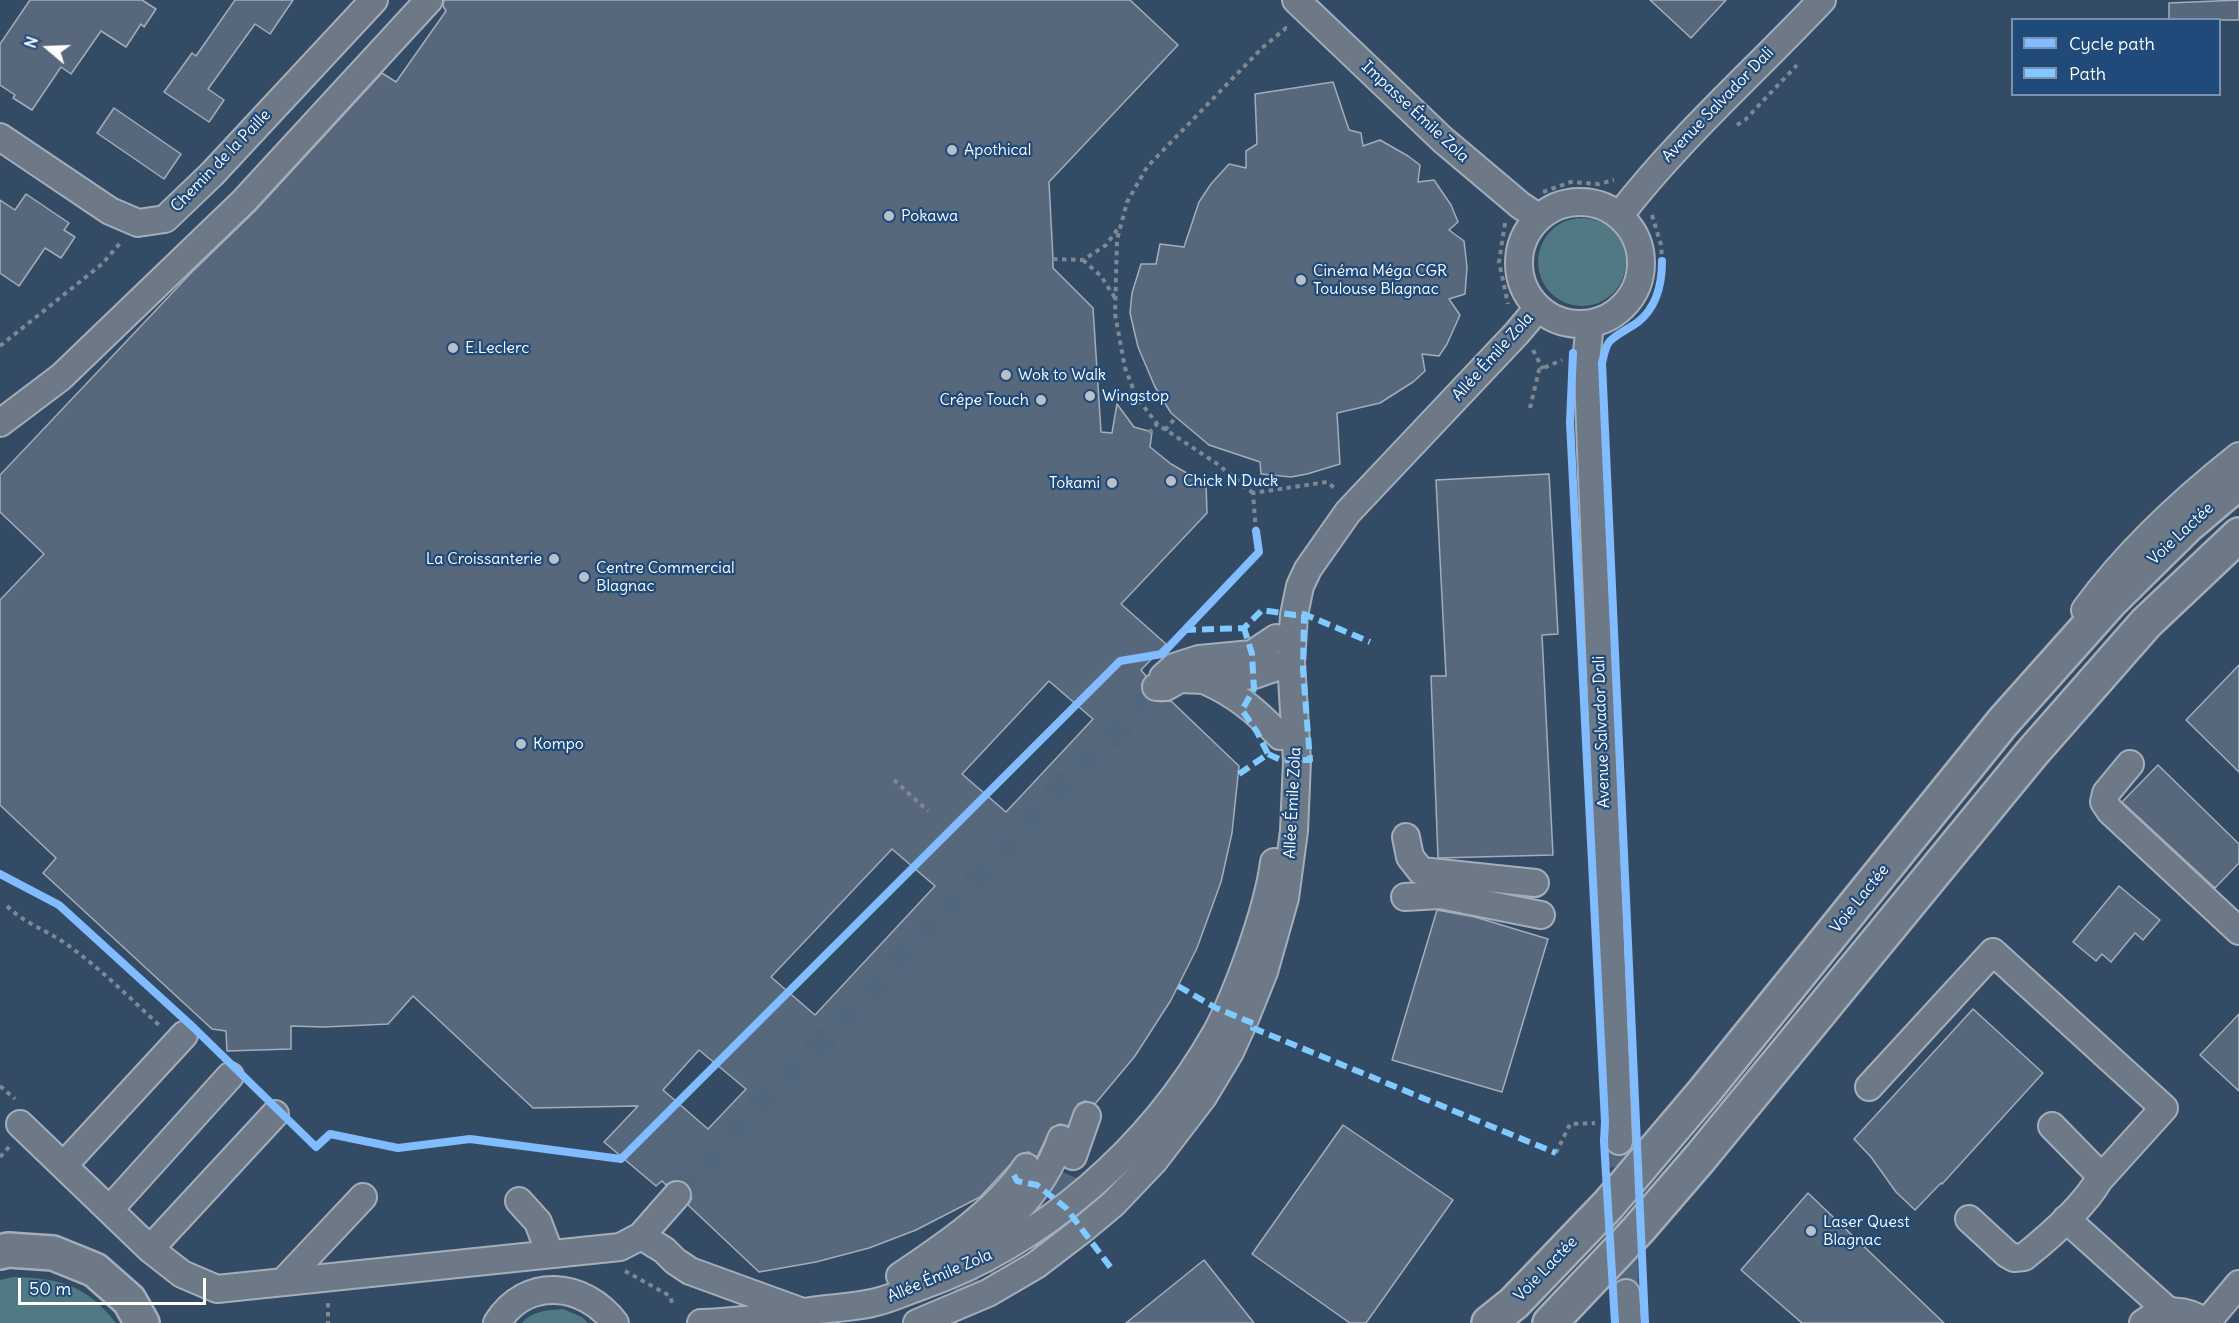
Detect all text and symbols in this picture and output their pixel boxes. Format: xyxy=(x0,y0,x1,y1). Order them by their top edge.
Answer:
north arrow xyxy=(18,18,78,78)
legend xyxy=(2011,18,2221,96)
text: Cycle path xyxy=(2069,32,2155,55)
text: N xyxy=(20,34,42,51)
street label: Avenue Salvador Dali xyxy=(1658,44,1778,166)
street label: Impasse Émile Zola xyxy=(1357,57,1473,167)
text: Path xyxy=(2069,62,2106,85)
street label: Chemin de la Paille xyxy=(167,106,275,216)
place label: Apothical xyxy=(964,140,1031,160)
marker: Apothical xyxy=(945,143,959,157)
place label: Pokawa xyxy=(901,206,958,226)
marker: Pokawa xyxy=(882,209,896,223)
place label: Cinéma Méga CGR Toulouse Blagnac xyxy=(1313,261,1447,299)
marker: Cinéma Méga CGR Toulouse Blagnac xyxy=(1294,273,1308,287)
street label: Allée Émile Zola xyxy=(1448,309,1538,405)
place label: E.Leclerc xyxy=(465,338,529,358)
marker: E.Leclerc xyxy=(446,341,460,355)
place label: Wok to Walk xyxy=(1018,365,1106,385)
marker: Wok to Walk xyxy=(999,368,1013,382)
place label: Wingstop xyxy=(1102,386,1169,406)
marker: Wingstop xyxy=(1083,389,1097,403)
place label: Crêpe Touch xyxy=(939,390,1029,410)
marker: Crêpe Touch xyxy=(1034,393,1048,407)
place label: Chick N Duck xyxy=(1183,471,1278,491)
place label: Tokami xyxy=(1049,473,1100,493)
marker: Chick N Duck xyxy=(1164,474,1178,488)
marker: Tokami xyxy=(1105,476,1119,490)
street label: Voie Lactée xyxy=(2144,499,2218,569)
place label: La Croissanterie xyxy=(426,549,542,569)
marker: La Croissanterie xyxy=(547,552,561,566)
place label: Centre Commercial Blagnac xyxy=(596,558,735,596)
marker: Centre Commercial Blagnac xyxy=(577,570,591,584)
street label: Avenue Salvador Dali xyxy=(1590,656,1614,808)
place label: Kompo xyxy=(533,734,584,754)
marker: Kompo xyxy=(514,737,528,751)
street label: Allée Émile Zola xyxy=(1280,747,1306,859)
street label: Voie Lactée xyxy=(1827,861,1893,937)
place label: Laser Quest Blagnac xyxy=(1823,1212,1910,1250)
marker: Laser Quest Blagnac xyxy=(1804,1224,1818,1238)
street label: Voie Lactée xyxy=(1510,1233,1582,1305)
street label: Allée Émile Zola xyxy=(885,1245,995,1307)
scale bar xyxy=(21,1266,208,1304)
text: 50 m xyxy=(29,1277,71,1300)

